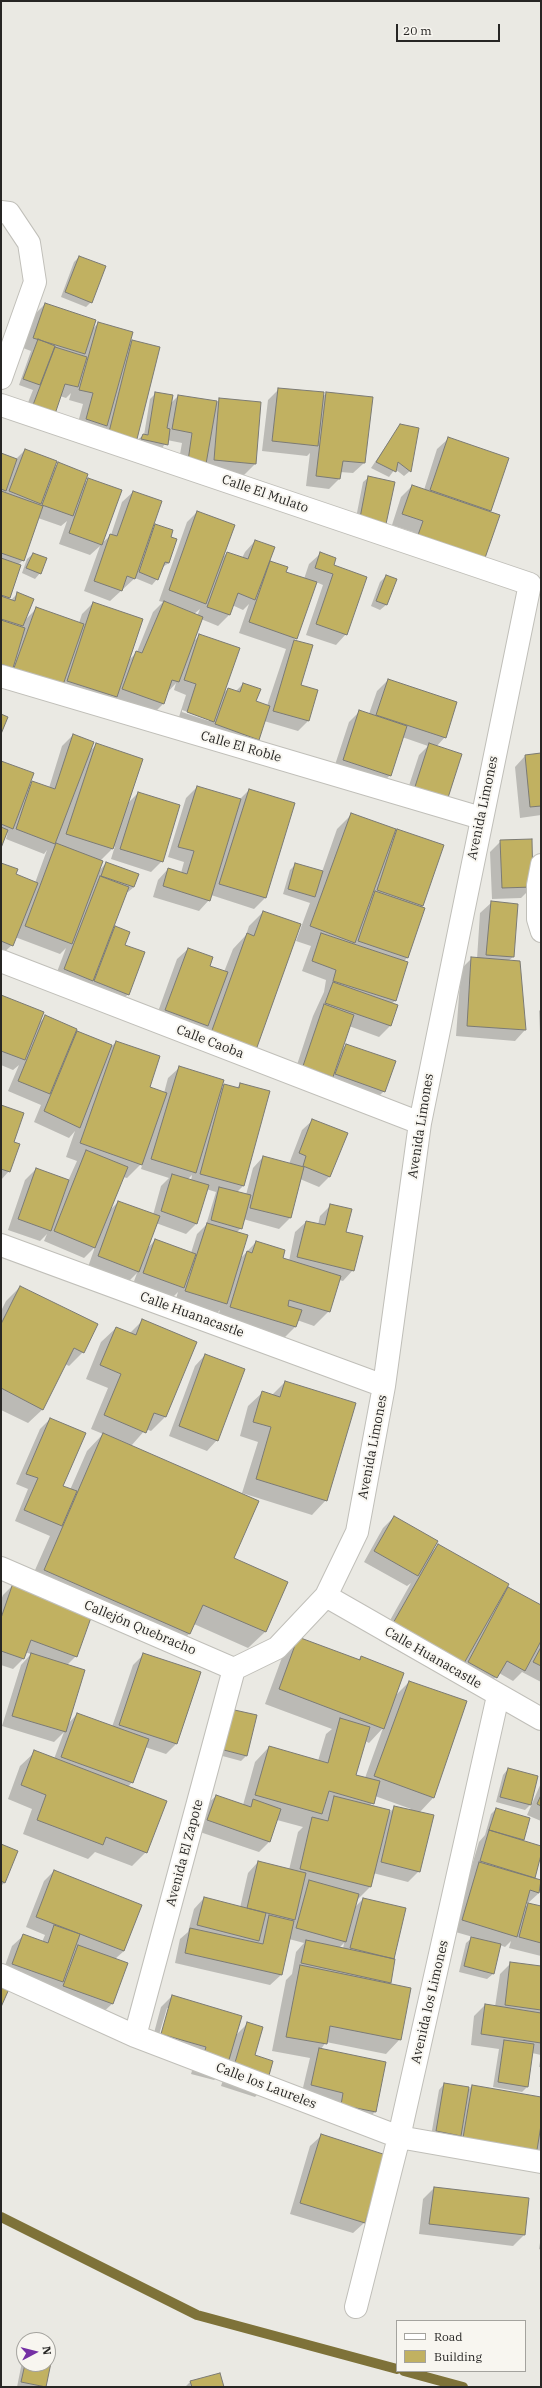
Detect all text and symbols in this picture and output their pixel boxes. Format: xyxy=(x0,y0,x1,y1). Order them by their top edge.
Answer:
scale bar xyxy=(398,16,502,42)
text: 20 m xyxy=(403,23,432,38)
street label: Calle El Mulato xyxy=(220,472,310,516)
street label: Calle El Roble xyxy=(199,728,283,766)
street label: Avenida Limones xyxy=(464,755,502,861)
street label: Calle Caoba xyxy=(174,1022,246,1062)
street label: Avenida Limones xyxy=(405,1072,437,1180)
street label: Calle Huanacastle xyxy=(138,1289,246,1341)
street label: Avenida Limones xyxy=(355,1394,391,1500)
street label: Callejón Quebracho xyxy=(82,1597,198,1659)
street label: Calle Huanacastle xyxy=(382,1624,484,1692)
street label: Avenida El Zapote xyxy=(163,1798,207,1908)
street label: Avenida los Limones xyxy=(408,1939,452,2065)
street label: Calle los Laureles xyxy=(213,2060,319,2112)
legend xyxy=(396,2320,526,2372)
text: Road xyxy=(434,2329,463,2344)
north arrow xyxy=(16,2332,56,2372)
text: N xyxy=(39,2345,54,2356)
text: Building xyxy=(434,2349,482,2364)

